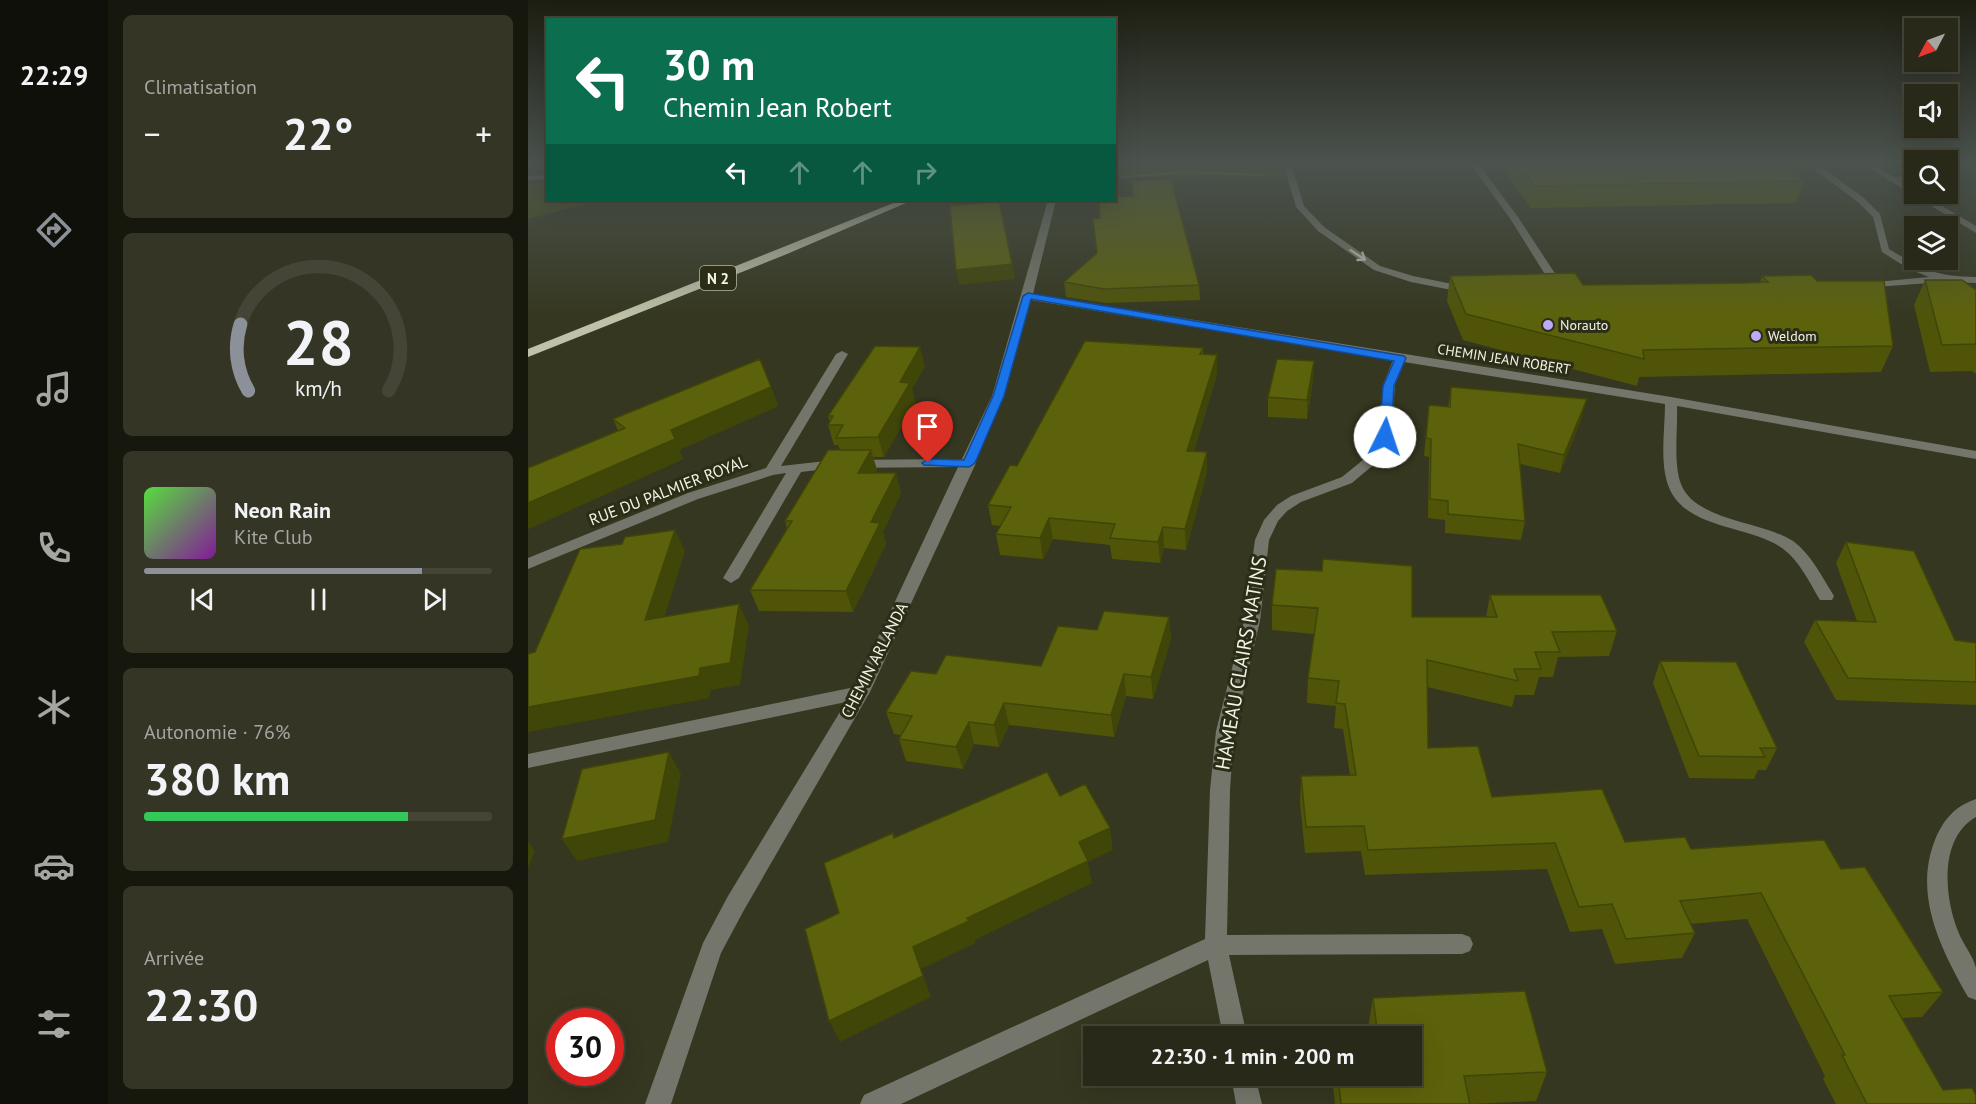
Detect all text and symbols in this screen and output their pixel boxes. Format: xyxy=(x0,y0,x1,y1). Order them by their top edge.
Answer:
north arrow xyxy=(1904,18,1958,72)
map controls xyxy=(1904,18,1958,270)
text: 30 m xyxy=(663,37,755,92)
icon: left xyxy=(564,42,642,120)
text: 22:29 xyxy=(20,58,88,92)
text: Climatisation xyxy=(144,74,257,100)
button: sound xyxy=(1904,84,1958,138)
text: Chemin Jean Robert xyxy=(663,90,892,124)
text: 22° xyxy=(283,104,353,162)
text: − xyxy=(144,112,161,155)
text: + xyxy=(475,112,492,155)
button: search xyxy=(1904,150,1958,204)
icon: left xyxy=(720,156,753,189)
icon: ahead xyxy=(783,156,816,189)
icon: ahead xyxy=(846,156,879,189)
icon: right xyxy=(909,156,942,189)
icon: directions xyxy=(33,209,75,251)
button: layers xyxy=(1904,216,1958,270)
one-way arrow xyxy=(1349,249,1366,261)
road number: N 2 xyxy=(700,266,736,290)
text: 28 xyxy=(283,301,353,382)
place label: Norauto xyxy=(1560,316,1608,334)
marker: Norauto xyxy=(1541,318,1555,332)
place label: Weldom xyxy=(1768,327,1817,345)
marker: Weldom xyxy=(1749,329,1763,343)
street label: CHEMIN JEAN ROBERT xyxy=(1436,340,1572,378)
icon: music xyxy=(33,368,75,410)
text: km/h xyxy=(294,375,341,403)
pin xyxy=(902,401,953,463)
position arrow xyxy=(1353,405,1417,469)
icon: arrive xyxy=(911,410,944,443)
street label: RUE DU PALMIER ROYAL xyxy=(586,451,750,529)
text: Neon Rain xyxy=(234,496,331,524)
text: Kite Club xyxy=(234,524,312,550)
icon: phone xyxy=(33,527,75,569)
street label: HAMEAU CLAIRS MATINS xyxy=(1209,554,1273,772)
icon: previous xyxy=(186,583,219,616)
icon: pause xyxy=(302,583,335,616)
icon: next xyxy=(418,583,451,616)
street label: CHEMIN ARLANDA xyxy=(836,598,912,721)
icon: climate xyxy=(33,686,75,728)
text: Autonomie · 76% xyxy=(144,719,290,745)
text: 380 km xyxy=(144,749,290,807)
icon: car xyxy=(33,845,75,887)
text: Arrivée xyxy=(144,945,204,971)
text: 22:30 xyxy=(144,975,258,1033)
icon: filters xyxy=(33,1003,75,1045)
speed limit sign: 30 xyxy=(546,1008,624,1086)
text: 22:30 · 1 min · 200 m xyxy=(1151,1042,1354,1070)

